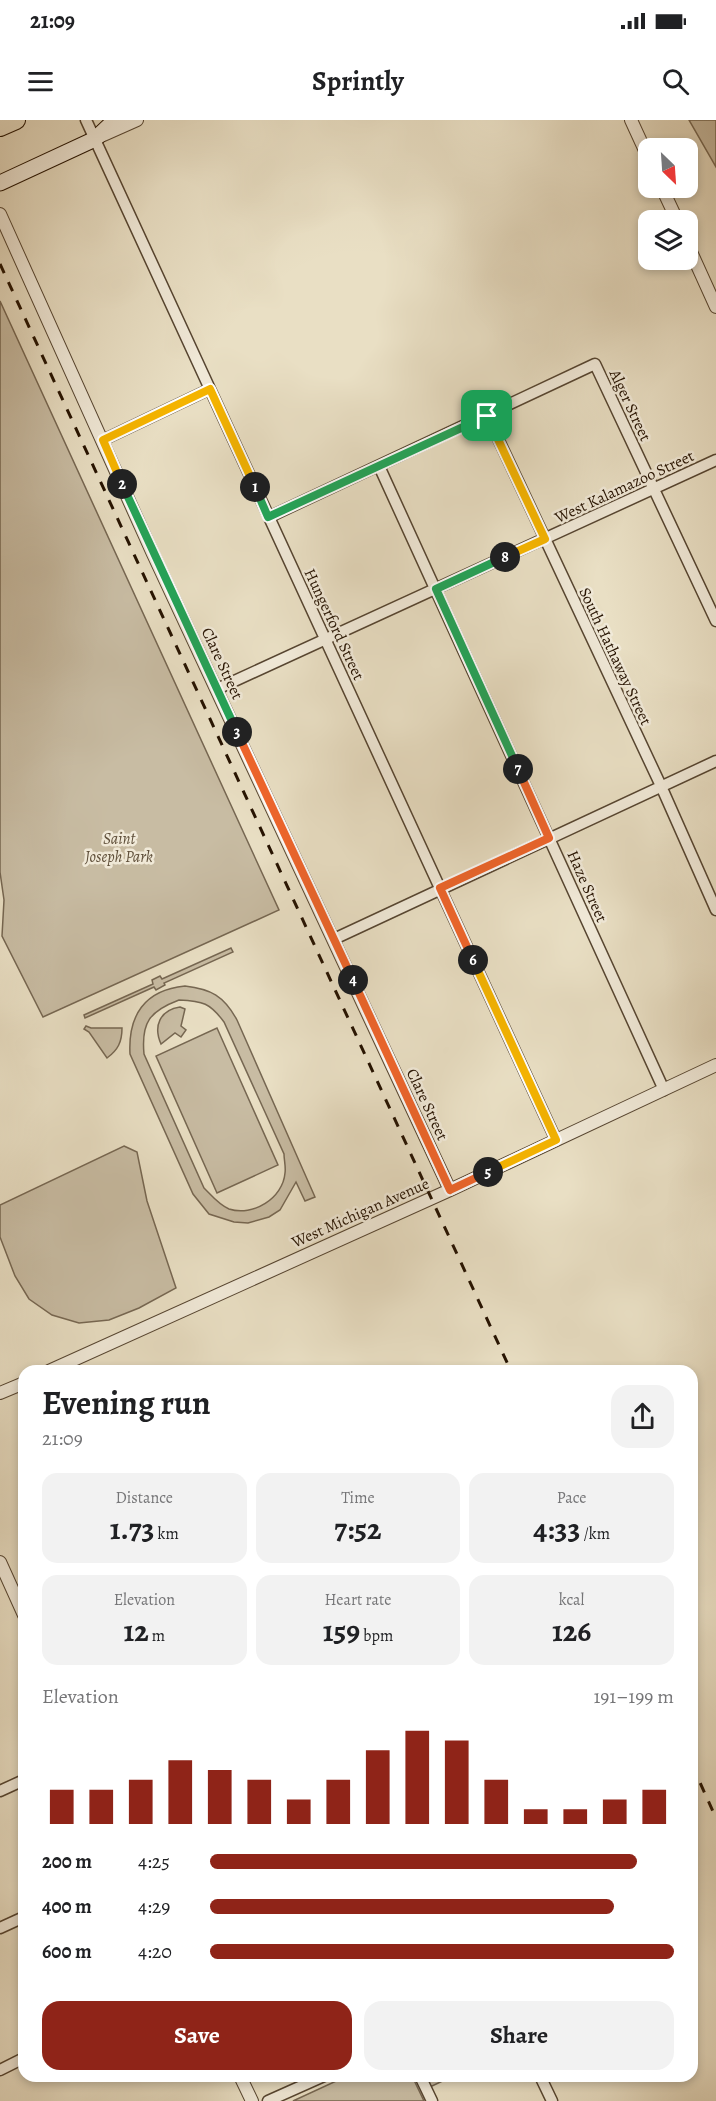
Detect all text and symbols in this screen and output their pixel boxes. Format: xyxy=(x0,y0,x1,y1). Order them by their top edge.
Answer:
text: 21:09 xyxy=(30,6,75,36)
text: Sprintly xyxy=(312,63,404,99)
icon: menu xyxy=(24,65,57,98)
icon: search xyxy=(659,65,692,98)
north arrow xyxy=(638,138,698,198)
map controls xyxy=(638,138,698,270)
button: layers xyxy=(638,210,698,270)
street label: Alger Street xyxy=(603,365,656,445)
pin xyxy=(461,390,512,441)
icon: arrive xyxy=(470,399,503,432)
street label: West Kalamazoo Street xyxy=(550,445,698,529)
pin: 2 xyxy=(107,469,137,499)
pin: 1 xyxy=(240,472,270,502)
text: 2 xyxy=(118,473,126,495)
text: 1 xyxy=(252,476,258,498)
pin: 8 xyxy=(490,542,520,572)
text: 8 xyxy=(501,546,509,568)
street label: Hungerford Street xyxy=(299,565,370,684)
street label: South Hathaway Street xyxy=(573,584,657,729)
street label: Clare Street xyxy=(196,624,248,703)
pin: 3 xyxy=(222,717,252,747)
text: 3 xyxy=(234,721,240,743)
pin: 7 xyxy=(503,754,533,784)
text: 7 xyxy=(515,758,521,780)
park label: Saint Joseph Park xyxy=(84,828,153,868)
street label: Haze Street xyxy=(562,847,613,926)
pin: 6 xyxy=(458,945,488,975)
text: 6 xyxy=(469,949,477,971)
pin: 4 xyxy=(338,965,368,995)
text: 4 xyxy=(349,969,357,991)
street label: Clare Street xyxy=(401,1065,453,1144)
pin: 5 xyxy=(473,1157,503,1187)
text: 5 xyxy=(485,1161,491,1183)
street label: West Michigan Avenue xyxy=(287,1173,433,1254)
text: Evening run xyxy=(42,1380,211,1425)
button: share xyxy=(611,1385,674,1448)
text: 21:09 xyxy=(42,1425,83,1452)
text: Distance xyxy=(116,1487,173,1509)
text: Time xyxy=(341,1487,375,1509)
text: Pace xyxy=(557,1487,587,1509)
text: 1.73 xyxy=(110,1509,154,1549)
text: 7:52 xyxy=(334,1509,382,1549)
text: 4:33 xyxy=(533,1509,580,1549)
text: km xyxy=(154,1523,179,1545)
text: /km xyxy=(580,1523,610,1545)
text: Elevation xyxy=(114,1589,175,1611)
text: Heart rate xyxy=(325,1589,391,1611)
text: kcal xyxy=(559,1589,584,1611)
text: 12 xyxy=(123,1611,149,1651)
text: 159 xyxy=(323,1611,360,1651)
text: 126 xyxy=(552,1611,591,1651)
text: m xyxy=(149,1625,165,1647)
text: bpm xyxy=(360,1625,393,1647)
text: Elevation xyxy=(42,1683,119,1710)
text: 191–199 m xyxy=(593,1683,674,1710)
text: 200 m xyxy=(42,1848,92,1875)
text: 4:25 xyxy=(138,1848,170,1875)
text: 400 m xyxy=(42,1893,92,1920)
text: 4:29 xyxy=(138,1893,170,1920)
text: 600 m xyxy=(42,1938,92,1965)
text: 4:20 xyxy=(138,1938,172,1965)
button: Save xyxy=(42,2001,352,2070)
button: Share xyxy=(364,2001,674,2070)

